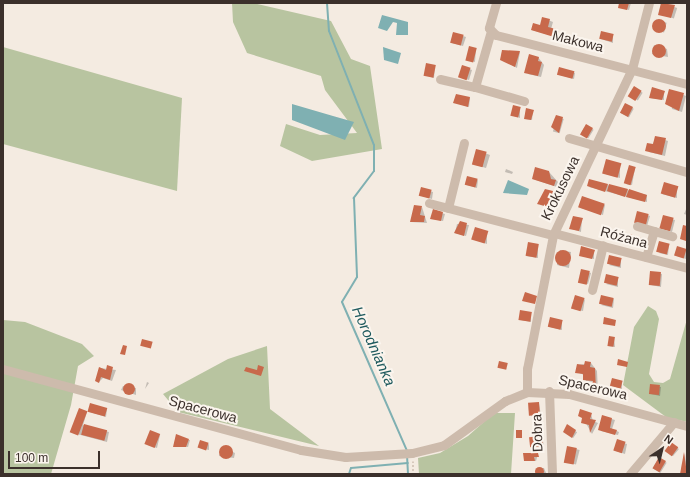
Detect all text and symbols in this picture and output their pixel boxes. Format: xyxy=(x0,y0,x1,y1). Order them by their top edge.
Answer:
street label: Makowa xyxy=(551,27,605,55)
street label: Krokusowa xyxy=(537,153,583,223)
street label: Różana xyxy=(599,223,649,251)
water label: Horodnianka xyxy=(348,303,400,389)
street label: Spacerowa xyxy=(557,371,629,403)
street label: Spacerowa xyxy=(167,392,239,426)
street label: Dobra xyxy=(528,414,546,452)
north arrow xyxy=(642,429,682,469)
text: N xyxy=(662,432,676,446)
scale bar xyxy=(10,443,102,469)
text: 100 m xyxy=(15,451,48,465)

